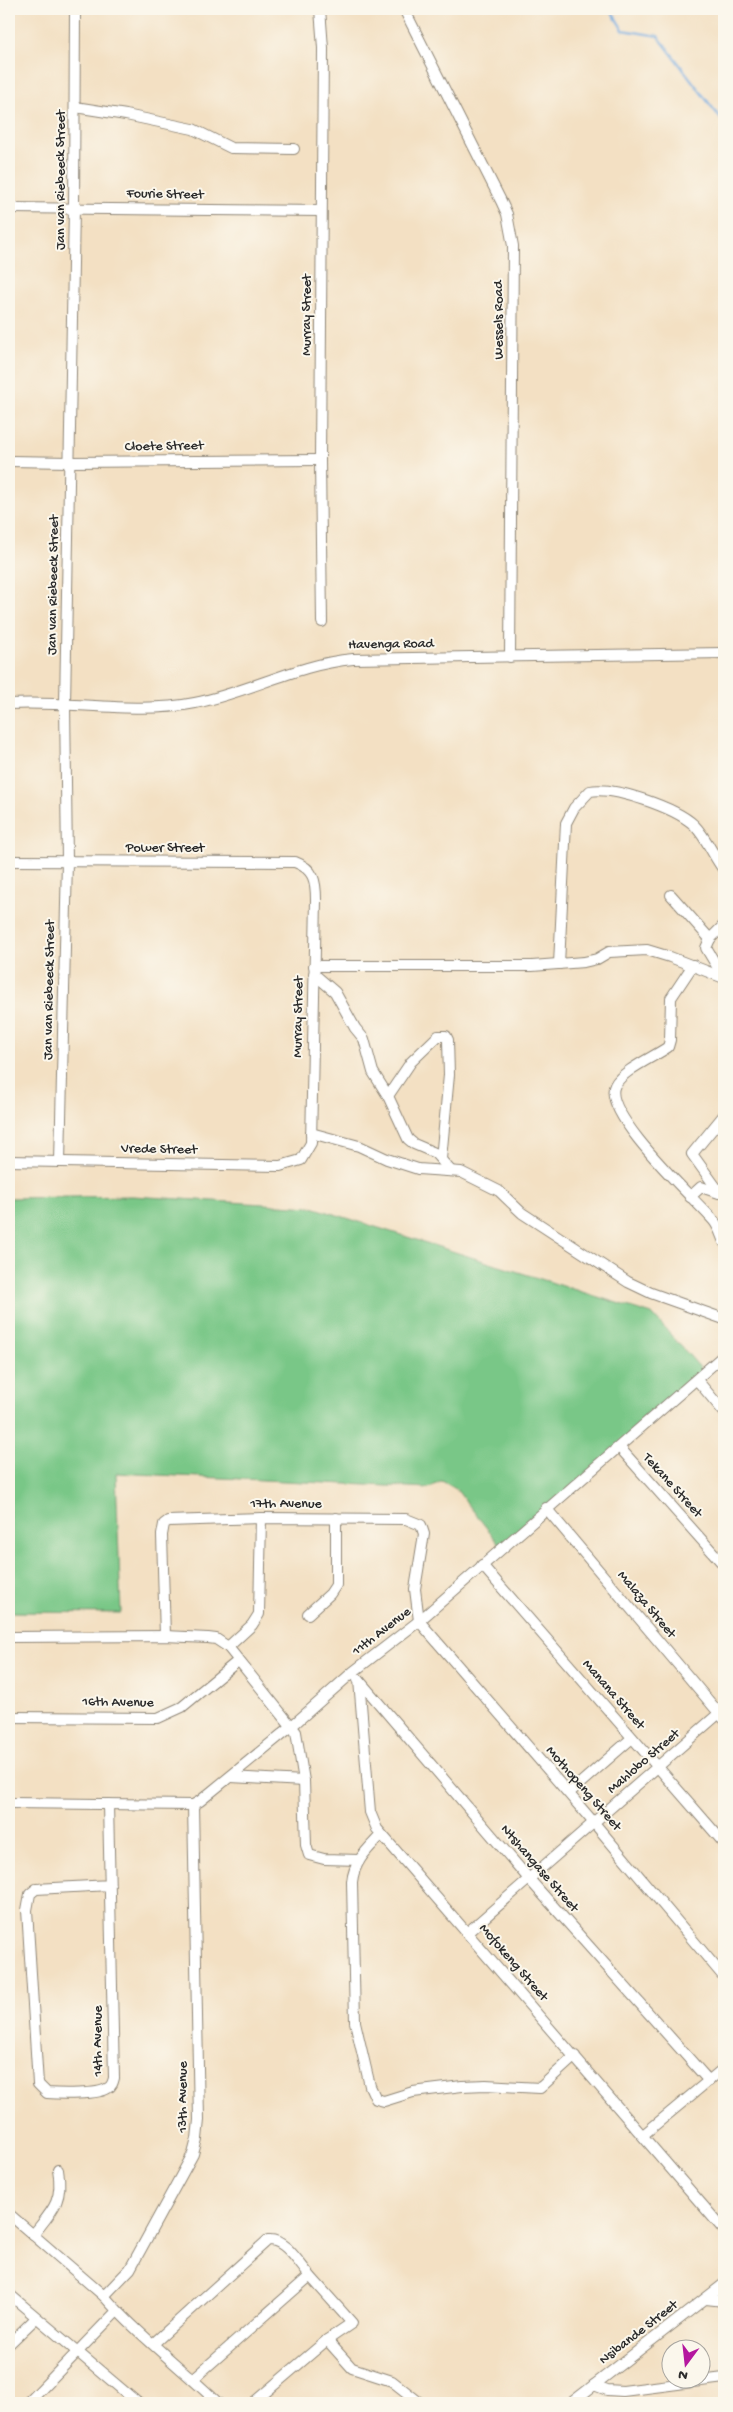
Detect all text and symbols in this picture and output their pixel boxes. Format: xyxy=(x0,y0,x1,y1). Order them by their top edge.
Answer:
street label: Jan van Riebeeck Street xyxy=(53,109,70,250)
street label: Fourie Street xyxy=(125,186,205,204)
street label: Murray Street xyxy=(299,273,316,356)
street label: Wessels Road xyxy=(491,279,508,359)
street label: Cloete Street xyxy=(124,438,205,456)
street label: Jan van Riebeeck Street xyxy=(44,514,64,655)
street label: Havenga Road xyxy=(348,636,436,654)
street label: Power Street xyxy=(125,840,206,857)
street label: Jan van Riebeeck Street xyxy=(40,919,60,1060)
street label: Murray Street xyxy=(290,975,308,1058)
street label: Vrede Street xyxy=(120,1141,198,1159)
street label: Tekane Street xyxy=(638,1449,706,1523)
street label: 17th Avenue xyxy=(249,1496,323,1513)
street label: Malaza Street xyxy=(613,1568,680,1643)
street label: 11th Avenue xyxy=(348,1603,415,1661)
street label: Manana Street xyxy=(578,1657,649,1734)
street label: 16th Avenue xyxy=(81,1694,155,1712)
street label: Mahlobo Street xyxy=(604,1725,685,1798)
street label: Mothopeng Street xyxy=(542,1743,625,1836)
street label: Ntshangase Street xyxy=(496,1822,583,1917)
street label: Mofokeng Street xyxy=(475,1921,552,2006)
street label: 14th Avenue xyxy=(90,2005,107,2077)
street label: 13th Avenue xyxy=(175,2060,192,2134)
street label: Nsibande Street xyxy=(596,2296,683,2369)
north arrow xyxy=(660,2340,710,2390)
text: N xyxy=(677,2365,690,2384)

